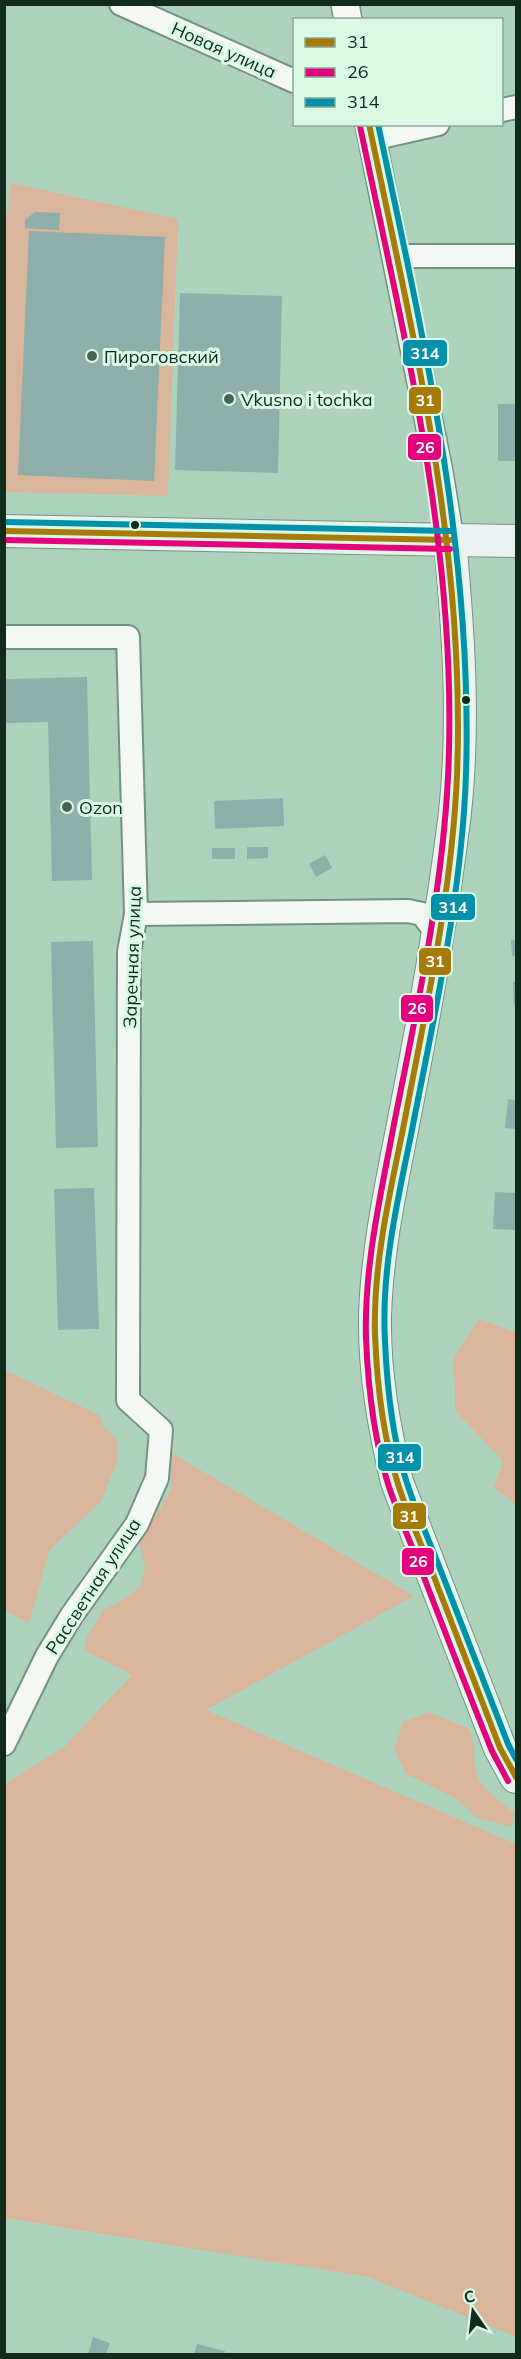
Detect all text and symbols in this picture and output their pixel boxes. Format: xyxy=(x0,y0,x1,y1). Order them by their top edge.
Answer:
street label: Новая улица xyxy=(168,17,280,83)
legend xyxy=(293,18,503,126)
text: 31 xyxy=(347,30,369,53)
text: 26 xyxy=(347,60,369,83)
text: 314 xyxy=(347,90,380,113)
line badge: 314 xyxy=(402,339,448,367)
text: 314 xyxy=(411,343,440,363)
place label: Пироговский xyxy=(104,345,219,368)
marker: Пироговский xyxy=(85,349,99,363)
line badge: 31 xyxy=(408,386,442,415)
place label: Vkusno i tochka xyxy=(241,388,373,411)
text: 31 xyxy=(415,390,435,410)
marker: Vkusno i tochka xyxy=(222,392,236,406)
line badge: 26 xyxy=(407,433,442,461)
text: 26 xyxy=(415,437,435,457)
unlabelled marker xyxy=(129,519,141,531)
unlabelled marker xyxy=(460,694,472,706)
place label: Ozon xyxy=(79,796,123,819)
marker: Ozon xyxy=(60,800,74,814)
street label: Заречная улица xyxy=(118,885,146,1029)
line badge: 314 xyxy=(430,893,476,921)
text: 314 xyxy=(439,897,468,917)
line badge: 31 xyxy=(418,947,452,976)
text: 31 xyxy=(425,951,445,971)
line badge: 26 xyxy=(400,994,434,1023)
text: 26 xyxy=(407,998,427,1018)
line badge: 314 xyxy=(377,1443,422,1472)
text: 314 xyxy=(386,1447,415,1467)
line badge: 31 xyxy=(392,1502,427,1530)
text: 31 xyxy=(399,1506,419,1526)
street label: Рассветная улица xyxy=(40,1514,146,1658)
line badge: 26 xyxy=(401,1547,435,1576)
text: 26 xyxy=(408,1551,428,1571)
north arrow xyxy=(443,2281,503,2341)
text: С xyxy=(462,2285,477,2307)

